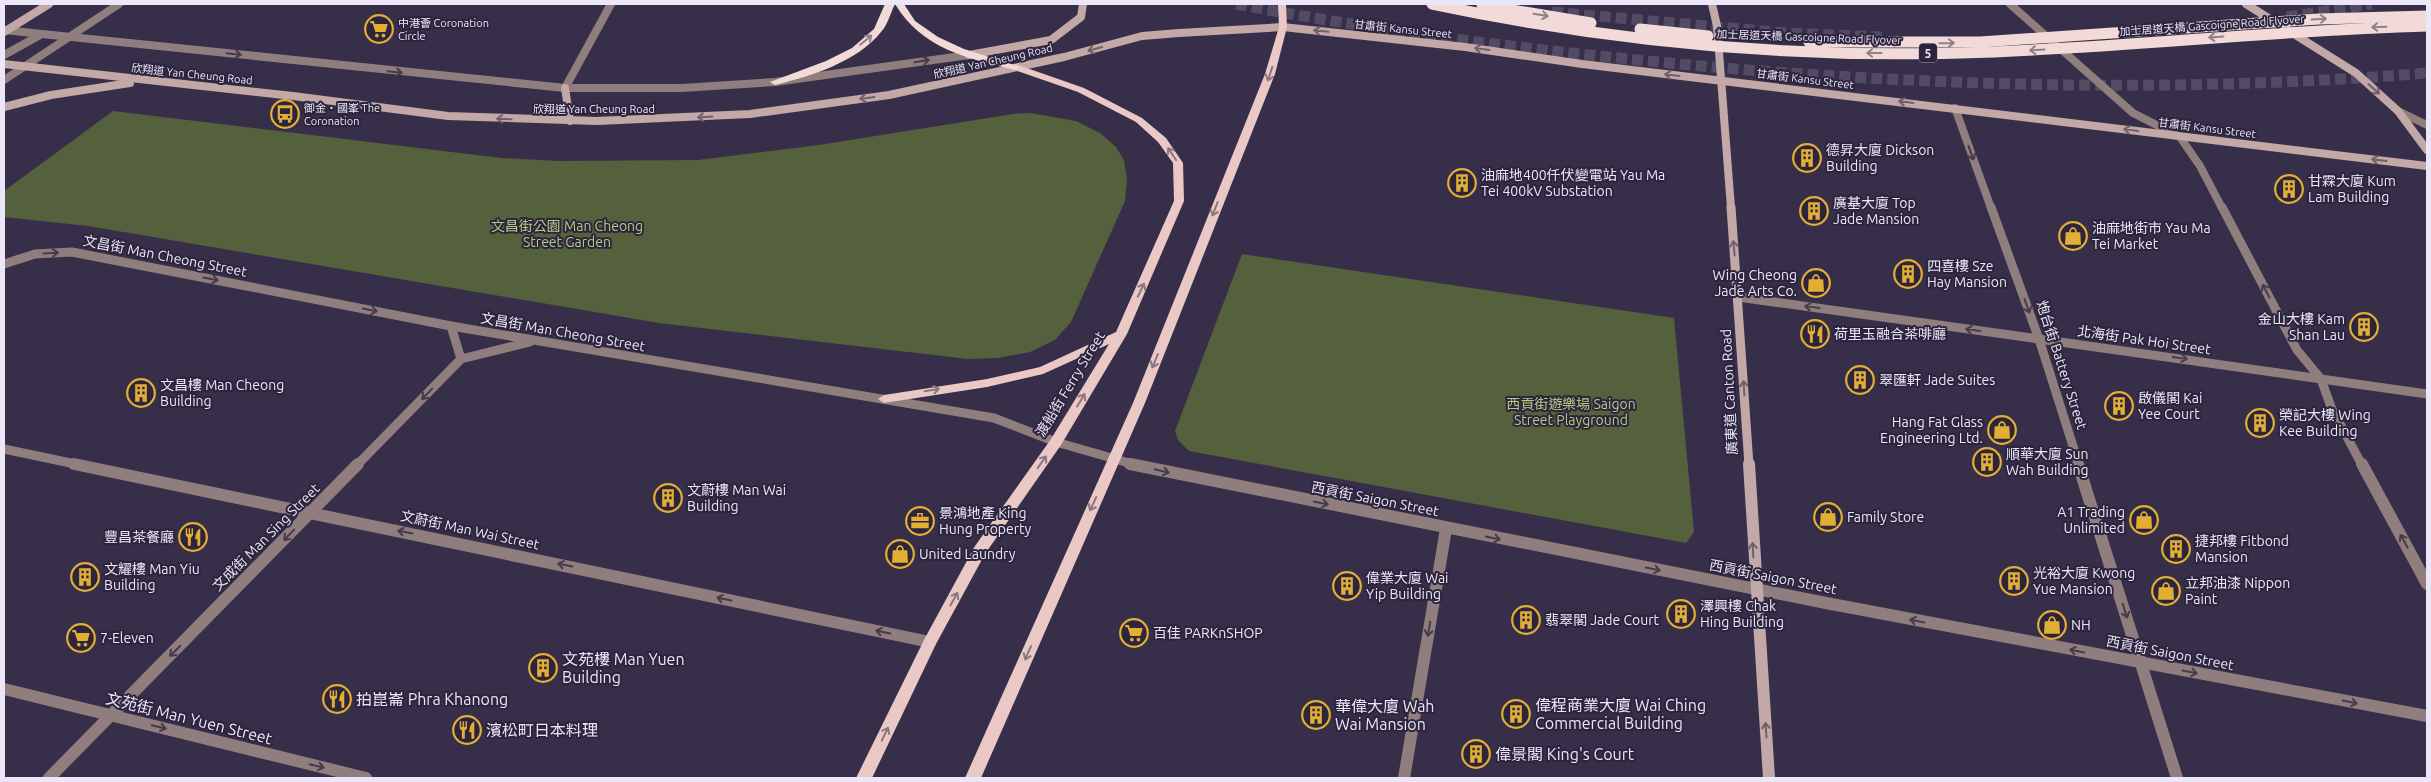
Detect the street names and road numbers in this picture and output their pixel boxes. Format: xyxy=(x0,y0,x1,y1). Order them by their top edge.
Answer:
street label: 加士居道天橋 Gascoigne Road Flyover xyxy=(2119,12,2306,37)
street label: 甘肅街 Kansu Street xyxy=(1353,18,1453,40)
street label: 加士居道天橋 Gascoigne Road Flyover xyxy=(1716,28,1903,46)
street label: 欣翔道 Yan Cheung Road xyxy=(932,41,1054,81)
road number: 5 xyxy=(1919,44,1937,62)
street label: 欣翔道 Yan Cheung Road xyxy=(131,62,253,86)
street label: 甘肅街 Kansu Street xyxy=(1755,67,1855,91)
street label: 欣翔道 Yan Cheung Road xyxy=(533,103,655,115)
street label: 甘肅街 Kansu Street xyxy=(2157,116,2257,140)
street label: 文昌街 Man Cheong Street xyxy=(82,232,249,280)
street label: 炮台街 Battery Street xyxy=(2034,298,2091,432)
street label: 文昌街 Man Cheong Street xyxy=(480,310,647,354)
street label: 北海街 Pak Hoi Street xyxy=(2076,323,2212,357)
street label: 渡船街 Ferry Street xyxy=(1032,328,1108,440)
street label: 廣東道 Canton Road xyxy=(1718,329,1740,455)
street label: 西貢街 Saigon Street xyxy=(1310,479,1441,519)
street label: 文成街 Man Sing Street xyxy=(209,480,323,594)
street label: 文蔚街 Man Wai Street xyxy=(399,507,541,553)
street label: 西貢街 Saigon Street xyxy=(1708,557,1839,597)
street label: 西貢街 Saigon Street xyxy=(2105,633,2236,673)
street label: 文苑街 Man Yuen Street xyxy=(104,689,275,748)

